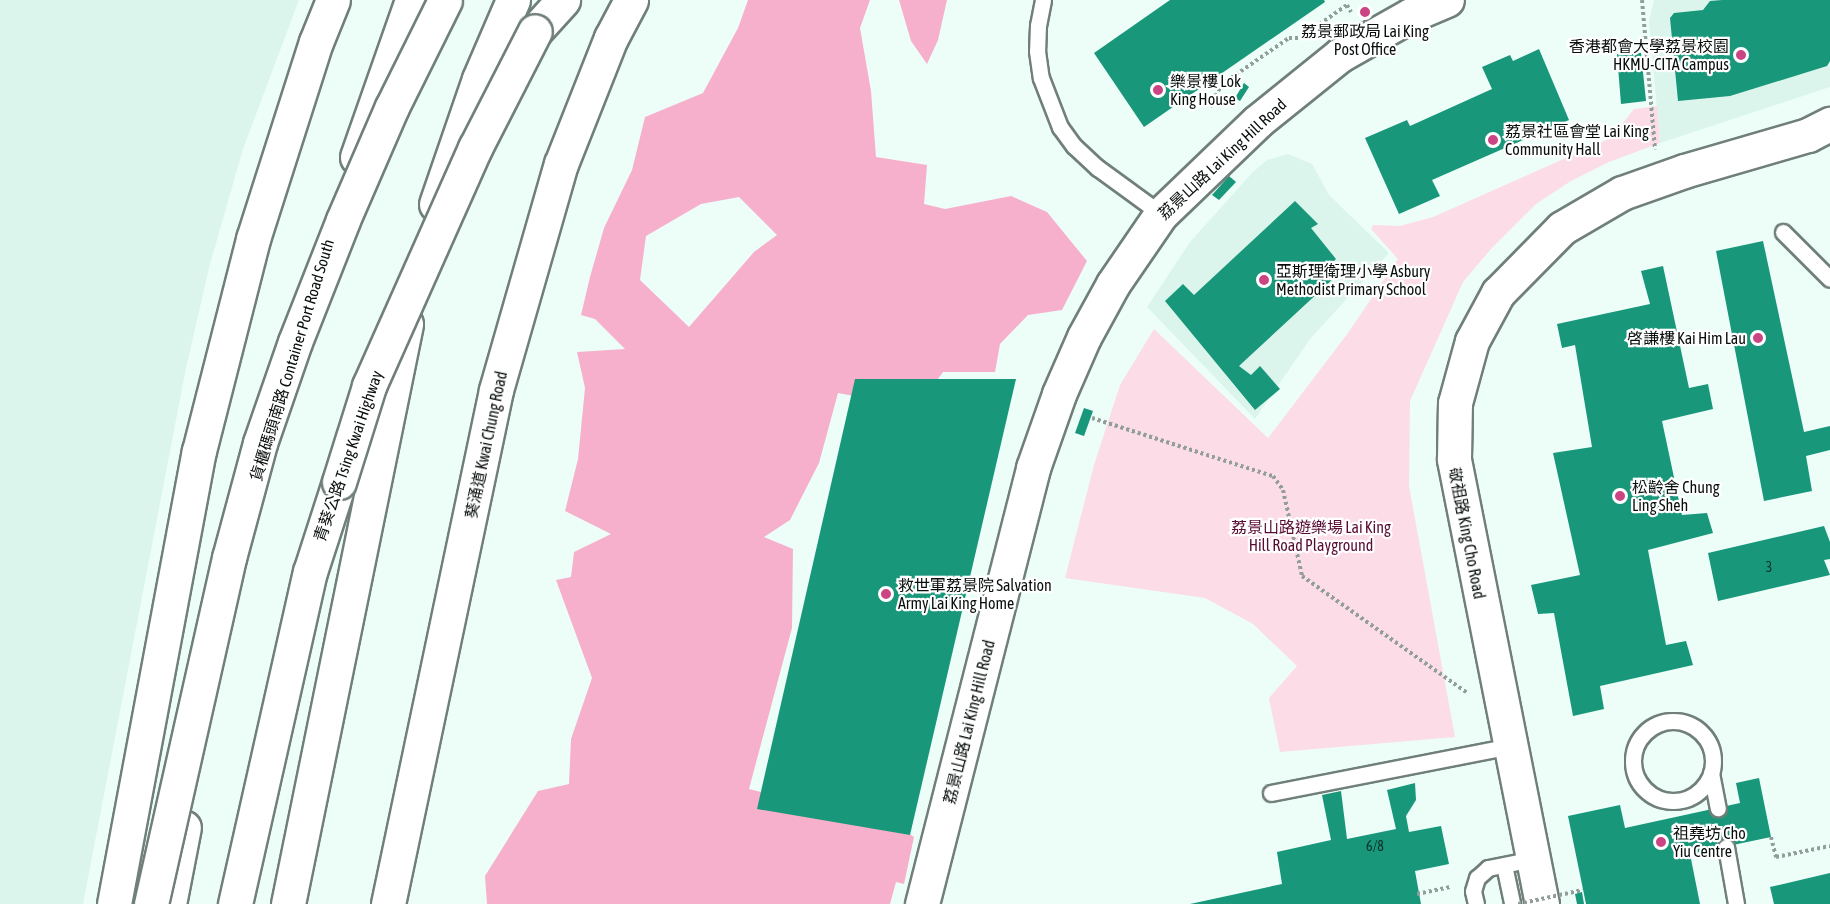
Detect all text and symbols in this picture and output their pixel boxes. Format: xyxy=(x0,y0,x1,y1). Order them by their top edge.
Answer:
marker: 荔景郵政局 Lai King Post Office xyxy=(1358,5,1372,19)
place label: 荔景郵政局 Lai King Post Office xyxy=(1301,21,1429,59)
place label: 香港都會大學荔景校園 HKMU-CITA Campus xyxy=(1569,36,1729,74)
marker: 香港都會大學荔景校園 HKMU-CITA Campus xyxy=(1734,48,1748,62)
place label: 樂景樓 Lok King House xyxy=(1170,71,1241,109)
marker: 樂景樓 Lok King House xyxy=(1151,83,1165,97)
street label: 荔景山路 Lai King Hill Road xyxy=(1154,95,1290,223)
place label: 荔景社區會堂 Lai King Community Hall xyxy=(1505,121,1649,159)
marker: 荔景社區會堂 Lai King Community Hall xyxy=(1486,133,1500,147)
street label: 貨櫃碼頭南路 Container Port Road South xyxy=(246,237,338,483)
place label: 亞斯理衛理小學 Asbury Methodist Primary School xyxy=(1276,261,1430,299)
marker: 亞斯理衛理小學 Asbury Methodist Primary School xyxy=(1257,273,1271,287)
place label: 啓謙樓 Kai Him Lau xyxy=(1627,328,1746,348)
marker: 啓謙樓 Kai Him Lau xyxy=(1751,331,1765,345)
street label: 青葵公路 Tsing Kwai Highway xyxy=(310,368,386,544)
street label: 葵涌道 Kwai Chung Road xyxy=(461,369,511,521)
street label: 敬祖路 King Cho Road xyxy=(1445,466,1489,600)
place label: 松齡舍 Chung Ling Sheh xyxy=(1632,477,1720,515)
marker: 松齡舍 Chung Ling Sheh xyxy=(1613,489,1627,503)
park label: 荔景山路遊樂場 Lai King Hill Road Playground xyxy=(1231,517,1391,555)
house number: 3 xyxy=(1766,559,1772,575)
place label: 救世軍荔景院 Salvation Army Lai King Home xyxy=(898,575,1052,613)
marker: 救世軍荔景院 Salvation Army Lai King Home xyxy=(879,587,893,601)
street label: 荔景山路 Lai King Hill Road xyxy=(939,638,999,806)
place label: 祖堯坊 Cho Yiu Centre xyxy=(1673,823,1746,861)
marker: 祖堯坊 Cho Yiu Centre xyxy=(1654,835,1668,849)
house number: 6/8 xyxy=(1366,838,1384,854)

